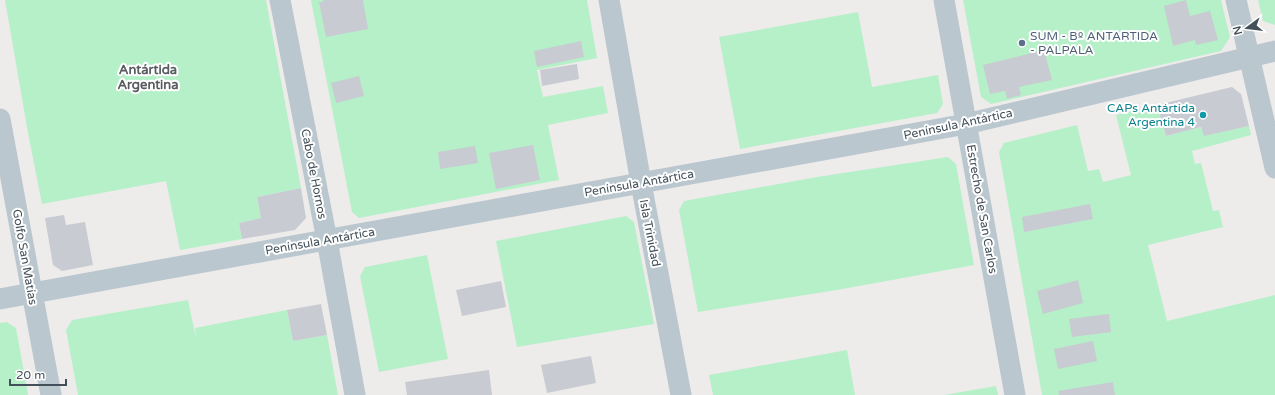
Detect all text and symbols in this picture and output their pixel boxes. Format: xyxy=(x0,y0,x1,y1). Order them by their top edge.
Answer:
north arrow xyxy=(1227,8,1267,48)
text: N xyxy=(1230,25,1245,36)
place label: SUM - Bº ANTARTIDA - PALPALA xyxy=(1030,29,1158,57)
marker: SUM - Bº ANTARTIDA - PALPALA xyxy=(1017,38,1027,48)
district label: Antártida Argentina xyxy=(117,62,179,93)
place label: CAPs Antártida Argentina 4 xyxy=(1107,101,1195,129)
street label: Península Antártica xyxy=(902,106,1014,142)
marker: CAPs Antártida Argentina 4 xyxy=(1198,110,1208,120)
street label: Cabo de Hornos xyxy=(298,128,330,221)
street label: Estrecho de San Carlos xyxy=(964,143,1000,275)
street label: Península Antártica xyxy=(583,166,695,200)
street label: Isla Trinidad xyxy=(637,198,663,268)
street label: Golfo San Matías xyxy=(10,208,40,306)
street label: Península Antártica xyxy=(264,224,376,258)
scale bar xyxy=(10,361,66,387)
text: 20 m xyxy=(16,368,45,382)

